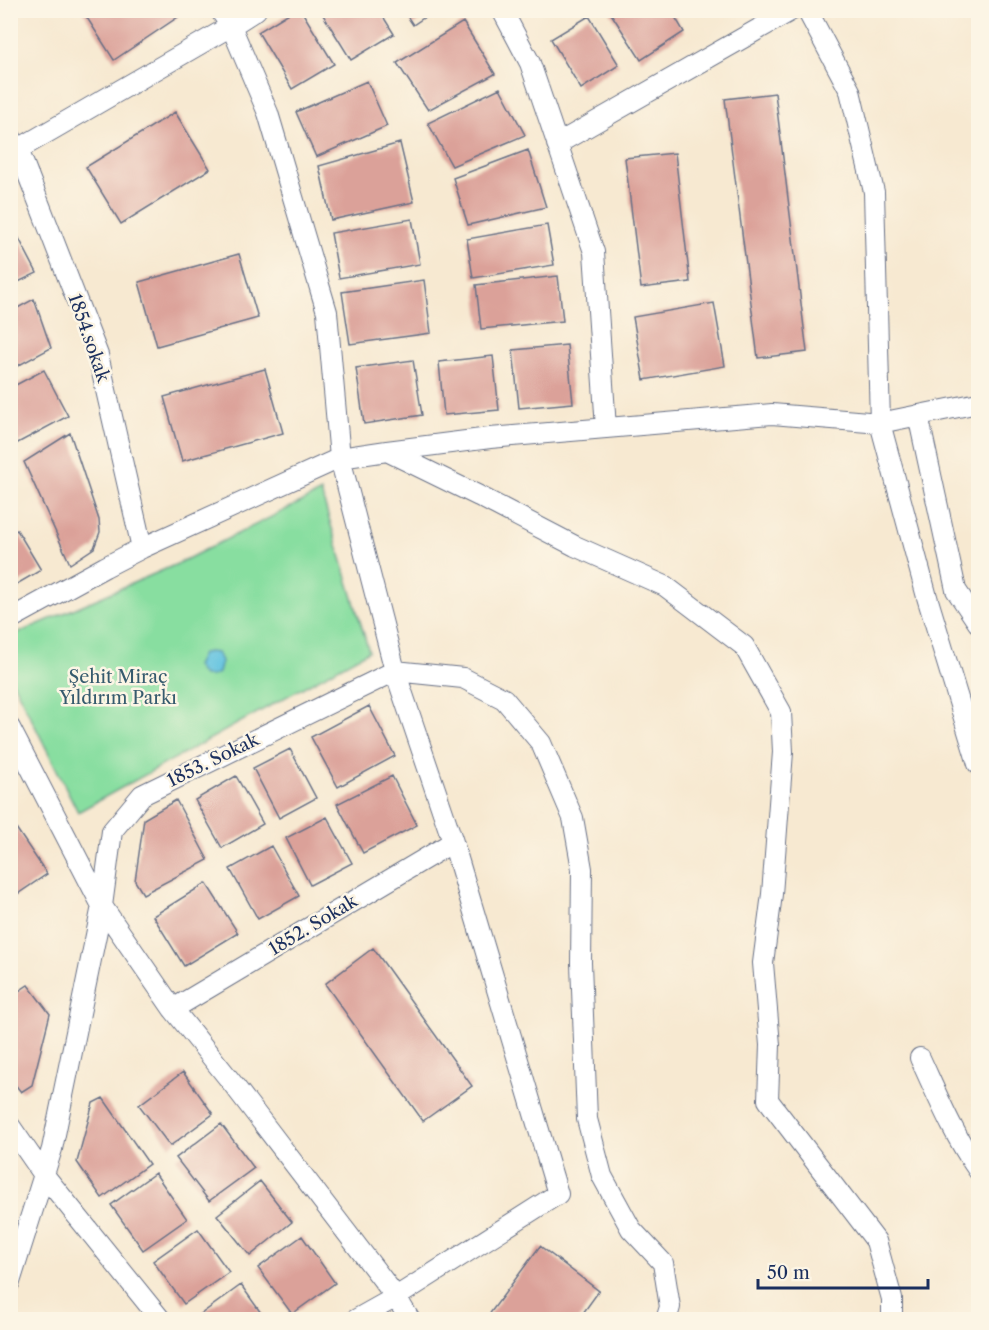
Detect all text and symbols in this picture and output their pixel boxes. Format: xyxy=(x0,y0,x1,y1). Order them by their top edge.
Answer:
street label: 1854.sokak xyxy=(64,291,115,387)
park label: Şehit Miraç Yıldırım Parkı xyxy=(58,666,177,709)
street label: 1853. Sokak xyxy=(164,728,264,792)
street label: 1852. Sokak xyxy=(265,889,363,960)
scale bar xyxy=(758,1252,928,1290)
text: 50 m xyxy=(767,1262,810,1284)

